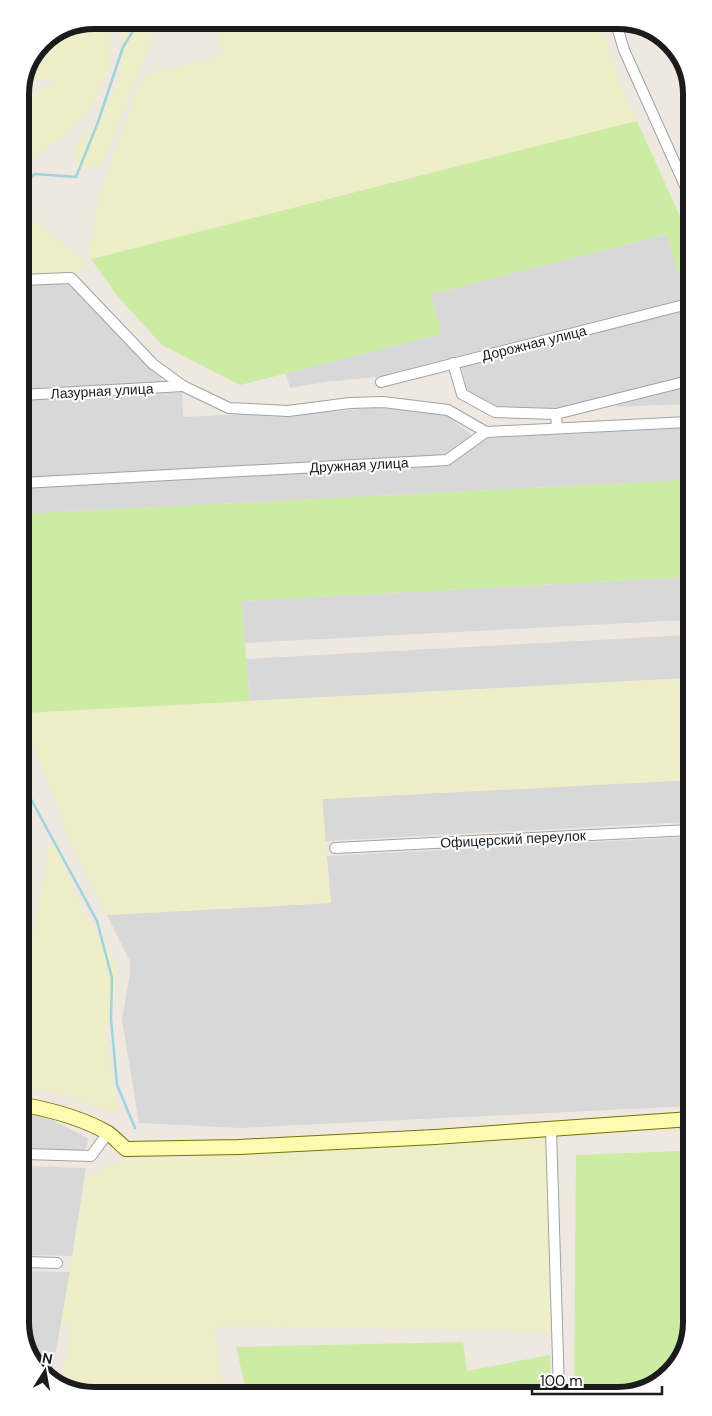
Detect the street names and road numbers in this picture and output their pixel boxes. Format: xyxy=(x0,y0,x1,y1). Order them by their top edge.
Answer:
street label: Дорожная улица xyxy=(480,321,589,365)
street label: Лазурная улица xyxy=(50,379,154,403)
street label: Дружная улица xyxy=(309,453,409,477)
street label: Офицерский переулок xyxy=(440,826,587,852)

